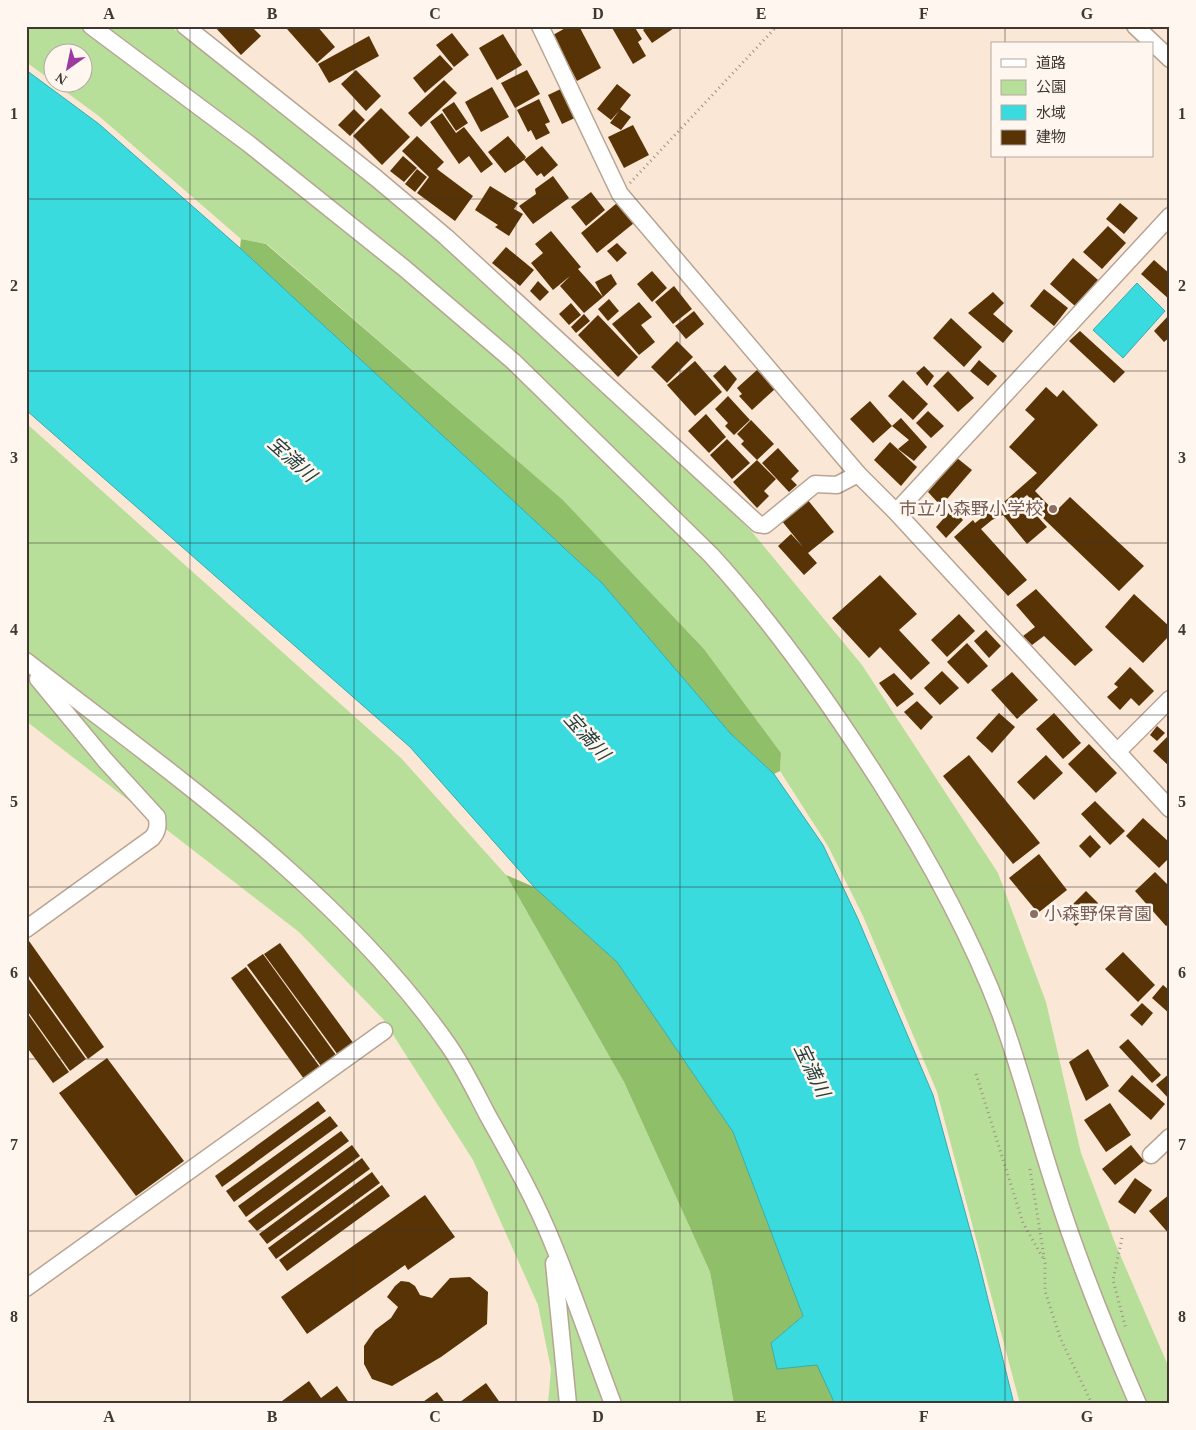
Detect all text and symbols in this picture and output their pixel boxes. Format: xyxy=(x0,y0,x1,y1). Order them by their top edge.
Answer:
text: A xyxy=(103,5,115,22)
text: B xyxy=(267,5,278,22)
text: C xyxy=(429,5,441,22)
text: D xyxy=(592,5,604,22)
text: E xyxy=(756,5,766,22)
text: F xyxy=(919,5,929,22)
text: G xyxy=(1081,5,1094,22)
north arrow xyxy=(42,42,92,92)
legend xyxy=(991,42,1154,158)
text: 道路 xyxy=(1036,55,1066,71)
text: N xyxy=(53,69,70,88)
text: 公園 xyxy=(1036,79,1066,95)
text: 1 xyxy=(10,105,18,122)
text: 水域 xyxy=(1036,105,1066,121)
text: 1 xyxy=(1178,105,1186,122)
text: 建物 xyxy=(1036,129,1066,145)
text: 2 xyxy=(10,277,18,294)
text: 2 xyxy=(1178,277,1186,294)
water label: 宝満川 xyxy=(264,432,322,487)
text: 3 xyxy=(10,449,18,466)
text: 3 xyxy=(1178,449,1186,466)
place label: 市立小森野小学校 xyxy=(899,499,1043,519)
marker: 市立小森野小学校 xyxy=(1047,503,1059,515)
text: 4 xyxy=(10,621,18,638)
text: 4 xyxy=(1178,621,1186,638)
water label: 宝満川 xyxy=(560,708,615,766)
text: 5 xyxy=(10,793,18,810)
text: 5 xyxy=(1178,793,1186,810)
place label: 小森野保育園 xyxy=(1044,904,1152,924)
marker: 小森野保育園 xyxy=(1028,908,1040,920)
text: 6 xyxy=(10,964,18,981)
text: 6 xyxy=(1178,964,1186,981)
water label: 宝満川 xyxy=(790,1040,835,1102)
text: 7 xyxy=(10,1136,18,1153)
text: 7 xyxy=(1178,1136,1186,1153)
text: 8 xyxy=(10,1308,18,1325)
text: 8 xyxy=(1178,1308,1186,1325)
text: A xyxy=(103,1408,115,1425)
text: B xyxy=(267,1408,278,1425)
text: C xyxy=(429,1408,441,1425)
text: D xyxy=(592,1408,604,1425)
text: E xyxy=(756,1408,766,1425)
text: F xyxy=(919,1408,929,1425)
text: G xyxy=(1081,1408,1094,1425)

